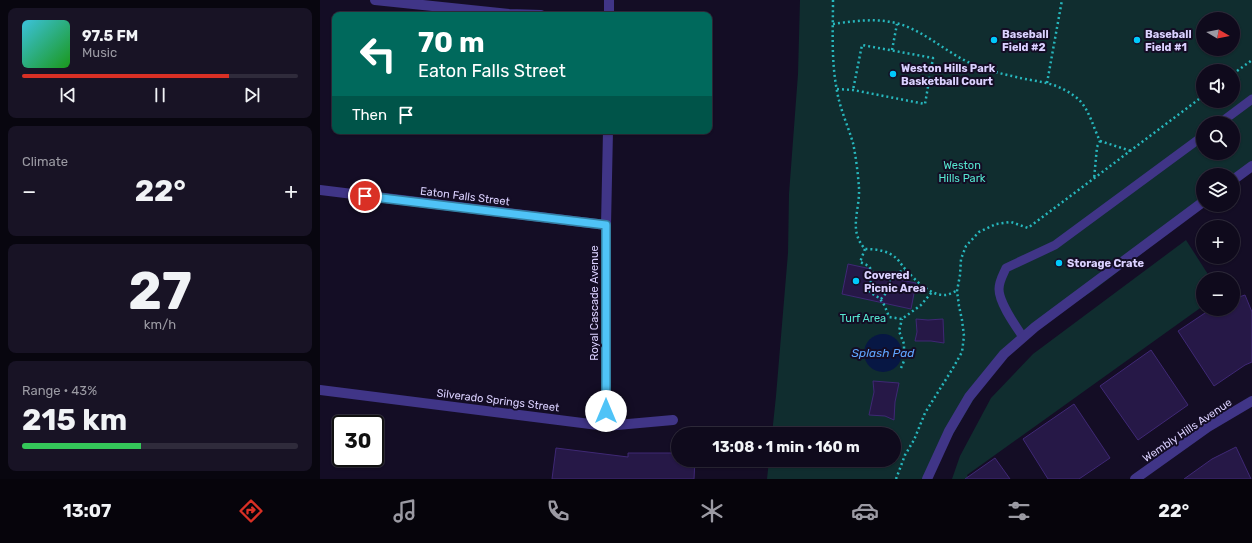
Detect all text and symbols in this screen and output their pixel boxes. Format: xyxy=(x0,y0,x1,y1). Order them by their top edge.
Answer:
north arrow xyxy=(1196,12,1240,56)
map controls xyxy=(1196,12,1240,316)
text: 70 m xyxy=(418,26,485,59)
text: 97.5 FM xyxy=(82,27,138,45)
icon: left xyxy=(352,28,404,80)
place label: Baseball Field #2 xyxy=(1002,28,1049,54)
place label: Baseball Field #1 xyxy=(1145,28,1192,54)
marker: Baseball Field #2 xyxy=(989,35,999,45)
marker: Baseball Field #1 xyxy=(1132,35,1142,45)
text: Music xyxy=(82,45,117,60)
text: Eaton Falls Street xyxy=(418,60,566,82)
place label: Weston Hills Park Basketball Court xyxy=(901,62,996,88)
button: sound xyxy=(1196,64,1240,108)
marker: Weston Hills Park Basketball Court xyxy=(888,69,898,79)
icon: previous xyxy=(57,84,79,106)
icon: pause xyxy=(149,84,171,106)
icon: next xyxy=(241,84,263,106)
icon: arrive xyxy=(395,104,417,126)
text: Then xyxy=(352,106,387,124)
button: search xyxy=(1196,116,1240,160)
text: Climate xyxy=(22,154,68,169)
park label: Weston Hills Park xyxy=(938,159,986,185)
button: layers xyxy=(1196,168,1240,212)
text: 22° xyxy=(135,173,186,209)
text: − xyxy=(22,178,36,205)
text: + xyxy=(284,178,298,205)
pin xyxy=(348,179,382,213)
icon: arrive xyxy=(354,185,376,207)
street label: Eaton Falls Street xyxy=(419,185,511,209)
button: + xyxy=(1196,220,1240,264)
street label: Royal Cascade Avenue xyxy=(588,245,601,361)
place label: Storage Crate xyxy=(1067,257,1145,270)
marker: Storage Crate xyxy=(1054,258,1064,268)
text: 27 xyxy=(128,260,192,322)
place label: Covered Picnic Area xyxy=(864,269,926,295)
button: − xyxy=(1196,272,1240,316)
marker: Covered Picnic Area xyxy=(851,276,861,286)
park label: Turf Area xyxy=(840,312,886,325)
text: km/h xyxy=(144,317,176,332)
water label: Splash Pad xyxy=(852,346,915,360)
text: Range · 43% xyxy=(22,383,97,398)
street label: Silverado Springs Street xyxy=(436,387,561,415)
position arrow xyxy=(585,390,627,432)
street label: Wembly Hills Avenue xyxy=(1140,396,1234,465)
text: 215 km xyxy=(22,402,127,438)
speed limit sign: 30 xyxy=(332,415,384,467)
text: 13:08 · 1 min · 160 m xyxy=(712,438,860,456)
icon: directions xyxy=(237,497,265,525)
icon: music xyxy=(391,497,419,525)
icon: phone xyxy=(544,497,572,525)
icon: climate xyxy=(698,497,726,525)
icon: car xyxy=(851,497,879,525)
icon: filters xyxy=(1005,497,1033,525)
text: 13:07 xyxy=(63,500,111,522)
text: 22° xyxy=(1158,500,1189,522)

